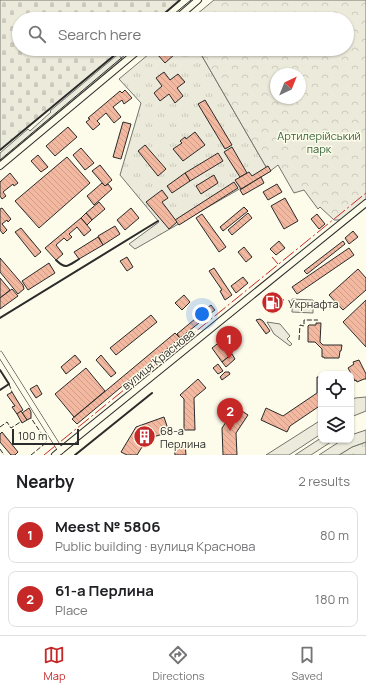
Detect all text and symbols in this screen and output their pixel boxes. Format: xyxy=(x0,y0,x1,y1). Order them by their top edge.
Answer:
search box xyxy=(12,12,354,56)
icon: search xyxy=(26,23,48,45)
text: Search here xyxy=(58,24,141,45)
north arrow xyxy=(270,68,306,104)
park label: Артилерійський парк xyxy=(277,128,361,156)
fuel station icon: Укрнафта xyxy=(260,290,286,316)
place label: Укрнафта xyxy=(288,296,339,311)
your location xyxy=(192,304,212,324)
street label: вулиця Краснова xyxy=(119,325,197,393)
pin: 1 xyxy=(216,326,242,359)
map controls xyxy=(318,371,354,443)
button: locate xyxy=(318,371,354,407)
pin: 2 xyxy=(217,398,243,431)
button: layers xyxy=(318,407,354,443)
building icon: 68-а Перлина xyxy=(131,423,157,449)
place label: 68-а Перлина xyxy=(160,423,206,451)
scale bar xyxy=(12,427,79,446)
text: 100 m xyxy=(18,428,47,443)
text: Nearby xyxy=(16,470,74,493)
text: 2 results xyxy=(298,472,350,490)
text: Meest № 5806 xyxy=(55,516,161,537)
text: 1 xyxy=(27,526,33,544)
text: 80 m xyxy=(320,526,349,544)
text: Public building · вулиця Краснова xyxy=(55,537,256,555)
text: 61-а Перлина xyxy=(55,580,154,601)
text: 2 xyxy=(26,590,34,608)
text: 180 m xyxy=(315,590,349,608)
text: Place xyxy=(55,601,88,619)
tab: Map xyxy=(43,644,65,683)
tab: Directions xyxy=(152,644,205,683)
tab: Saved xyxy=(292,644,323,683)

